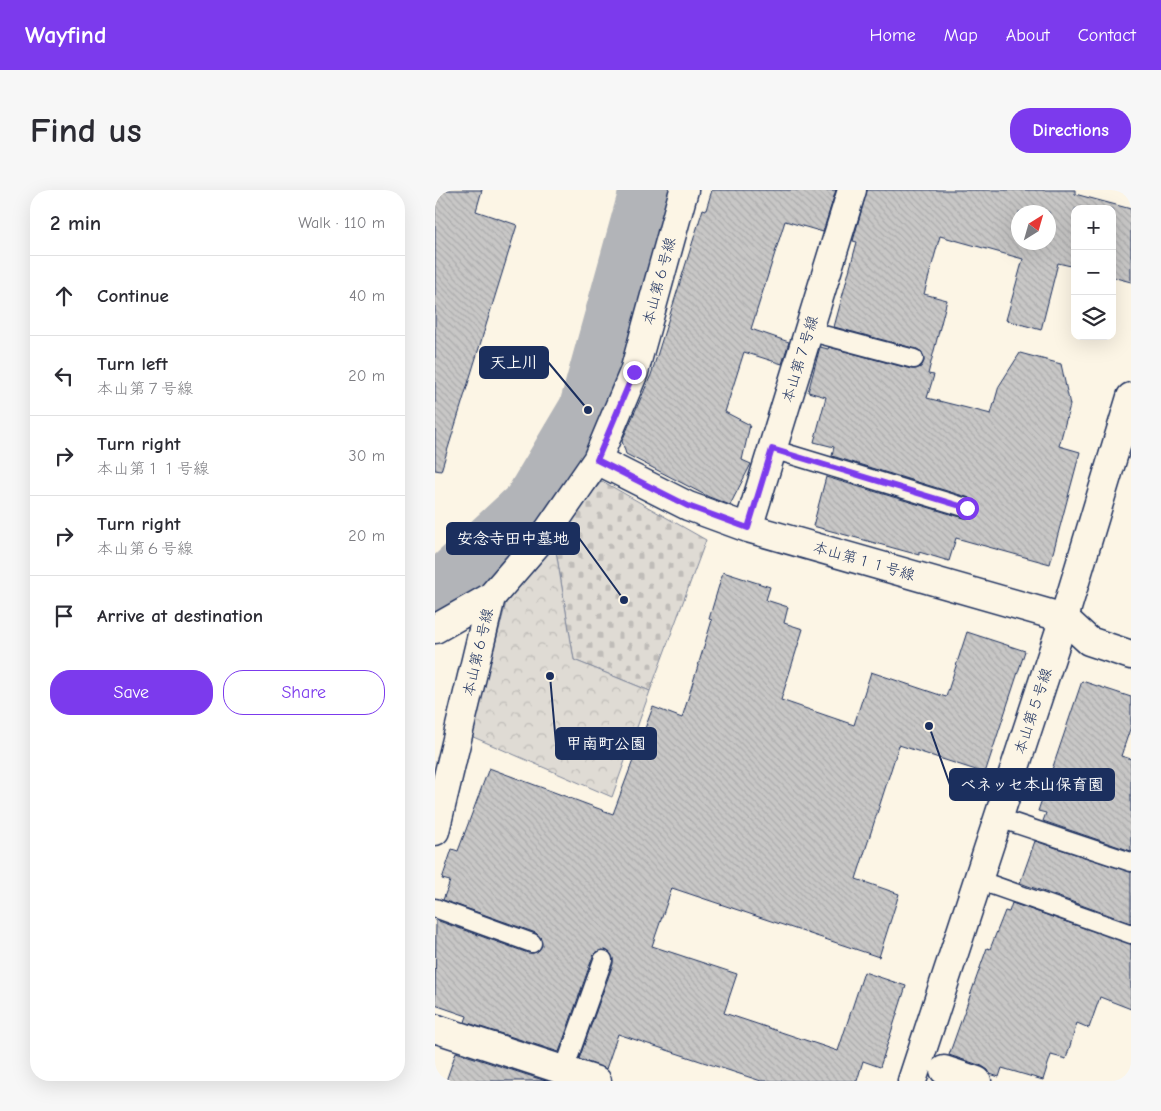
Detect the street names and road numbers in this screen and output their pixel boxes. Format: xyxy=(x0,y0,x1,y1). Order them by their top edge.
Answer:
street label: 本山第６号線 xyxy=(639,235,679,327)
street label: 本山第７号線 xyxy=(778,313,822,405)
street label: 本山第１１号線 xyxy=(811,538,917,584)
street label: 本山第６号線 xyxy=(459,606,497,698)
street label: 本山第５号線 xyxy=(1011,665,1055,757)

